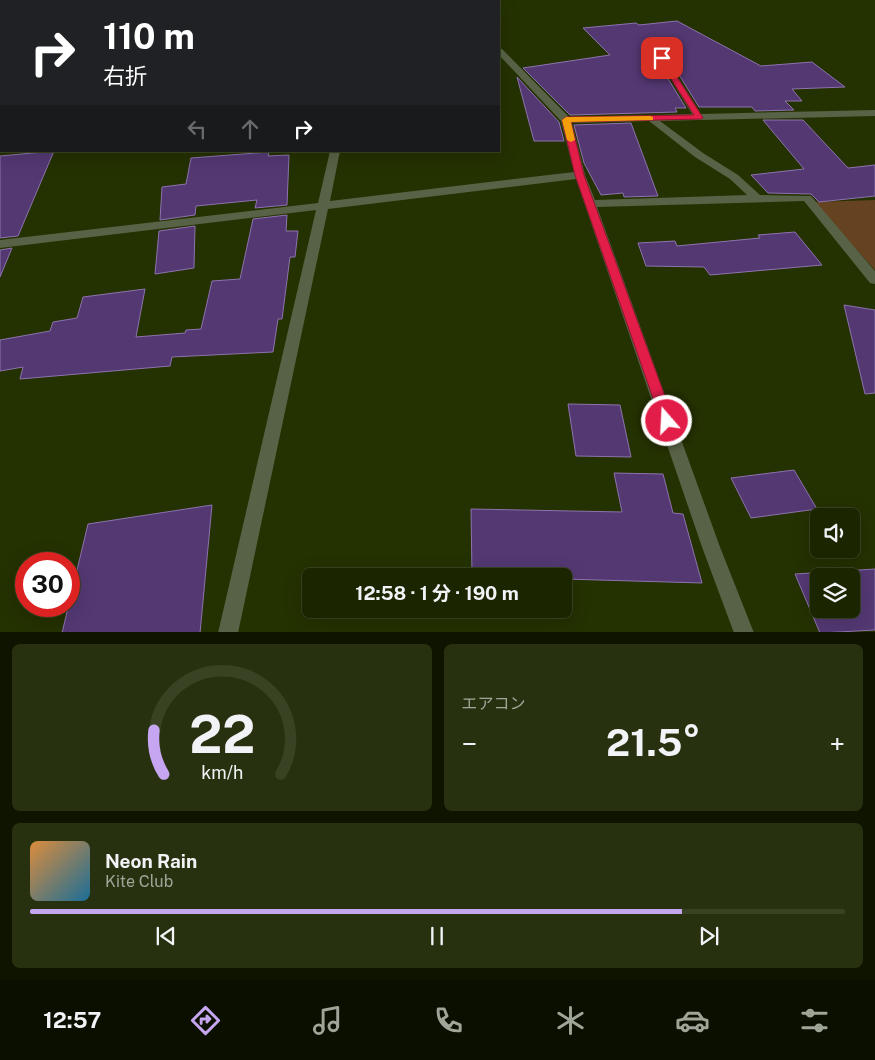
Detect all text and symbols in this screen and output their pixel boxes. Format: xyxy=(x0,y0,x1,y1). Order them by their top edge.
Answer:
text: 110 m xyxy=(103,16,195,57)
icon: right xyxy=(20,20,85,85)
pin xyxy=(641,37,683,79)
icon: arrive xyxy=(648,44,676,72)
text: 右折 xyxy=(103,63,147,89)
icon: left xyxy=(183,115,211,143)
icon: ahead xyxy=(236,115,264,143)
icon: right xyxy=(289,115,317,143)
position arrow xyxy=(640,394,692,446)
map controls xyxy=(810,508,860,618)
button: sound xyxy=(810,508,860,558)
speed limit sign: 30 xyxy=(15,552,80,617)
button: layers xyxy=(810,568,860,618)
text: 12:58 · 1 分 · 190 m xyxy=(355,582,519,604)
text: エアコン xyxy=(462,694,526,713)
text: 22 xyxy=(189,704,255,765)
text: 21.5° xyxy=(606,720,700,765)
text: − xyxy=(462,727,477,760)
text: + xyxy=(829,727,845,760)
text: km/h xyxy=(201,762,243,783)
text: Neon Rain xyxy=(105,850,197,872)
text: Kite Club xyxy=(105,872,173,891)
icon: previous xyxy=(152,922,180,950)
icon: pause xyxy=(423,922,451,950)
icon: next xyxy=(695,922,723,950)
icon: directions xyxy=(188,1003,223,1038)
icon: music xyxy=(310,1003,345,1038)
icon: phone xyxy=(431,1003,466,1038)
icon: climate xyxy=(553,1003,588,1038)
icon: car xyxy=(675,1003,710,1038)
icon: filters xyxy=(797,1003,832,1038)
text: 12:57 xyxy=(43,1007,101,1033)

